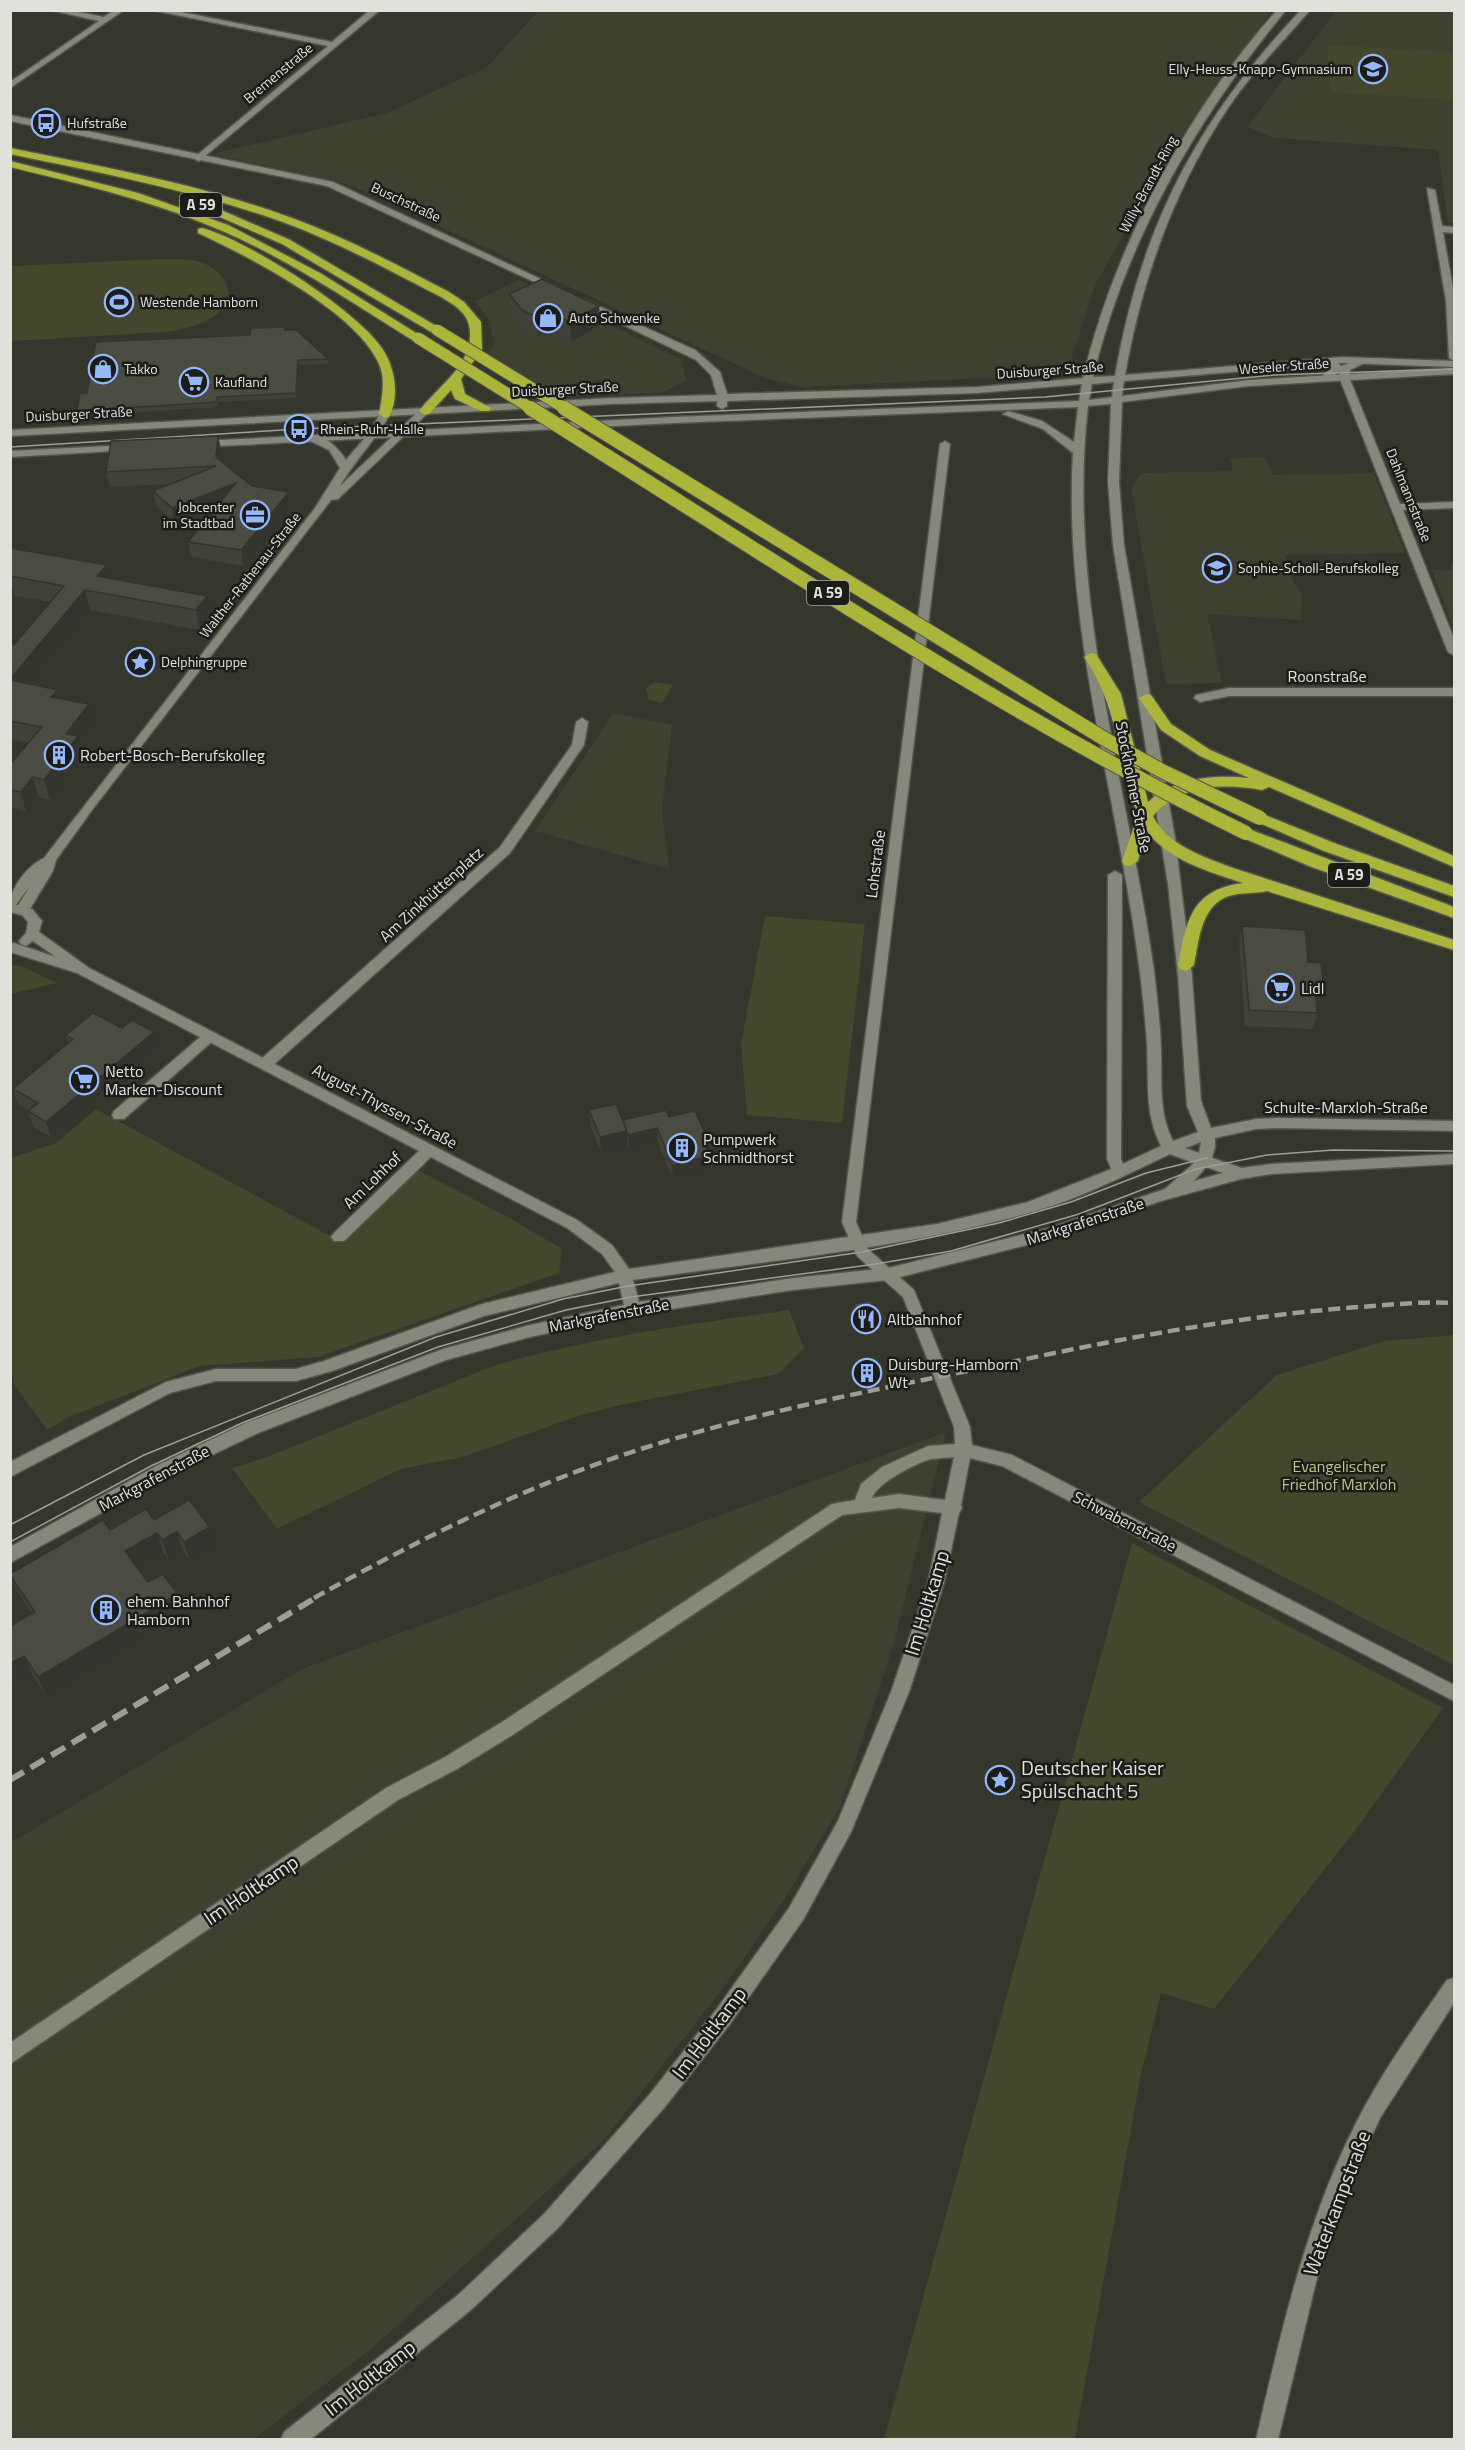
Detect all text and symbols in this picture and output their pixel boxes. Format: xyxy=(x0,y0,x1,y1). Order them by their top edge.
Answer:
street label: Bremenstraße xyxy=(238,37,317,108)
school or university icon: Elly-Heuss-Knapp-Gymnasium xyxy=(1357,53,1389,85)
place label: Elly-Heuss-Knapp-Gymnasium xyxy=(1169,58,1352,79)
bus stop icon: Hufstraße xyxy=(30,107,62,139)
place label: Hufstraße xyxy=(67,112,127,133)
street label: Willy-Brandt-Ring xyxy=(1113,132,1182,236)
street label: Buschstraße xyxy=(368,176,444,227)
road number: A 59 xyxy=(180,193,222,217)
sports icon: Westende Hamborn xyxy=(103,286,135,318)
place label: Westende Hamborn xyxy=(140,291,258,312)
shop icon: Auto Schwenke xyxy=(532,302,564,334)
place label: Auto Schwenke xyxy=(569,307,660,328)
street label: Weseler Straße xyxy=(1238,352,1330,379)
shop icon: Takko xyxy=(87,353,119,385)
street label: Duisburger Straße xyxy=(996,355,1104,384)
place label: Takko xyxy=(124,358,158,379)
supermarket icon: Kaufland xyxy=(178,366,210,398)
place label: Kaufland xyxy=(215,371,267,392)
street label: Duisburger Straße xyxy=(511,375,619,402)
street label: Duisburger Straße xyxy=(25,400,133,427)
bus stop icon: Rhein-Ruhr-Halle xyxy=(283,413,315,445)
place label: Rhein-Ruhr-Halle xyxy=(320,418,424,439)
street label: Dahlmannstraße xyxy=(1381,445,1438,545)
place label: Jobcenter im Stadtbad xyxy=(163,496,234,533)
office icon: Jobcenter im Stadtbad xyxy=(239,499,271,531)
street label: Walther-Rathenau-Straße xyxy=(194,507,305,642)
school or university icon: Sophie-Scholl-Berufskolleg xyxy=(1201,552,1233,584)
place label: Sophie-Scholl-Berufskolleg xyxy=(1238,557,1399,578)
road number: A 59 xyxy=(807,581,849,605)
place icon: Delphingruppe xyxy=(124,646,156,678)
place label: Delphingruppe xyxy=(161,651,247,672)
street label: Roonstraße xyxy=(1287,664,1367,688)
street label: Stockholmer Straße xyxy=(1109,719,1159,855)
building icon: Robert-Bosch-Berufskolleg xyxy=(43,739,75,771)
place label: Robert-Bosch-Berufskolleg xyxy=(80,743,265,767)
street label: Lohstraße xyxy=(859,829,891,899)
street label: Am Zinkhüttenplatz xyxy=(374,841,488,947)
road number: A 59 xyxy=(1328,863,1370,887)
supermarket icon: Lidl xyxy=(1264,972,1296,1004)
place label: Lidl xyxy=(1301,976,1324,1000)
street label: August-Thyssen-Straße xyxy=(308,1058,462,1154)
place label: Netto Marken-Discount xyxy=(105,1059,223,1101)
supermarket icon: Netto Marken-Discount xyxy=(68,1064,100,1096)
street label: Schulte-Marxloh-Straße xyxy=(1264,1095,1428,1119)
place label: Pumpwerk Schmidthorst xyxy=(703,1127,794,1169)
building icon: Pumpwerk Schmidthorst xyxy=(666,1132,698,1164)
street label: Am Lohhof xyxy=(337,1145,407,1214)
street label: Markgrafenstraße xyxy=(1023,1191,1147,1251)
street label: Markgrafenstraße xyxy=(547,1292,671,1338)
restaurant icon: Altbahnhof xyxy=(850,1303,882,1335)
place label: Altbahnhof xyxy=(887,1307,963,1331)
place label: Duisburg-Hamborn Wt xyxy=(888,1352,1018,1394)
building icon: Duisburg-Hamborn Wt xyxy=(851,1357,883,1389)
street label: Markgrafenstraße xyxy=(95,1439,213,1517)
park label: Evangelischer Friedhof Marxloh xyxy=(1282,1454,1396,1496)
street label: Schwabenstraße xyxy=(1069,1485,1181,1557)
street label: Im Holtkamp xyxy=(896,1546,957,1659)
place label: ehem. Bahnhof Hamborn xyxy=(127,1589,230,1631)
building icon: ehem. Bahnhof Hamborn xyxy=(90,1594,122,1626)
place label: Deutscher Kaiser Spülschacht 5 xyxy=(1021,1752,1164,1806)
place icon: Deutscher Kaiser Spülschacht 5 xyxy=(984,1764,1016,1796)
street label: Im Holtkamp xyxy=(197,1846,304,1933)
street label: Im Holtkamp xyxy=(664,1980,754,2085)
street label: Waterkampstraße xyxy=(1295,2126,1378,2280)
street label: Im Holtkamp xyxy=(317,2332,422,2423)

